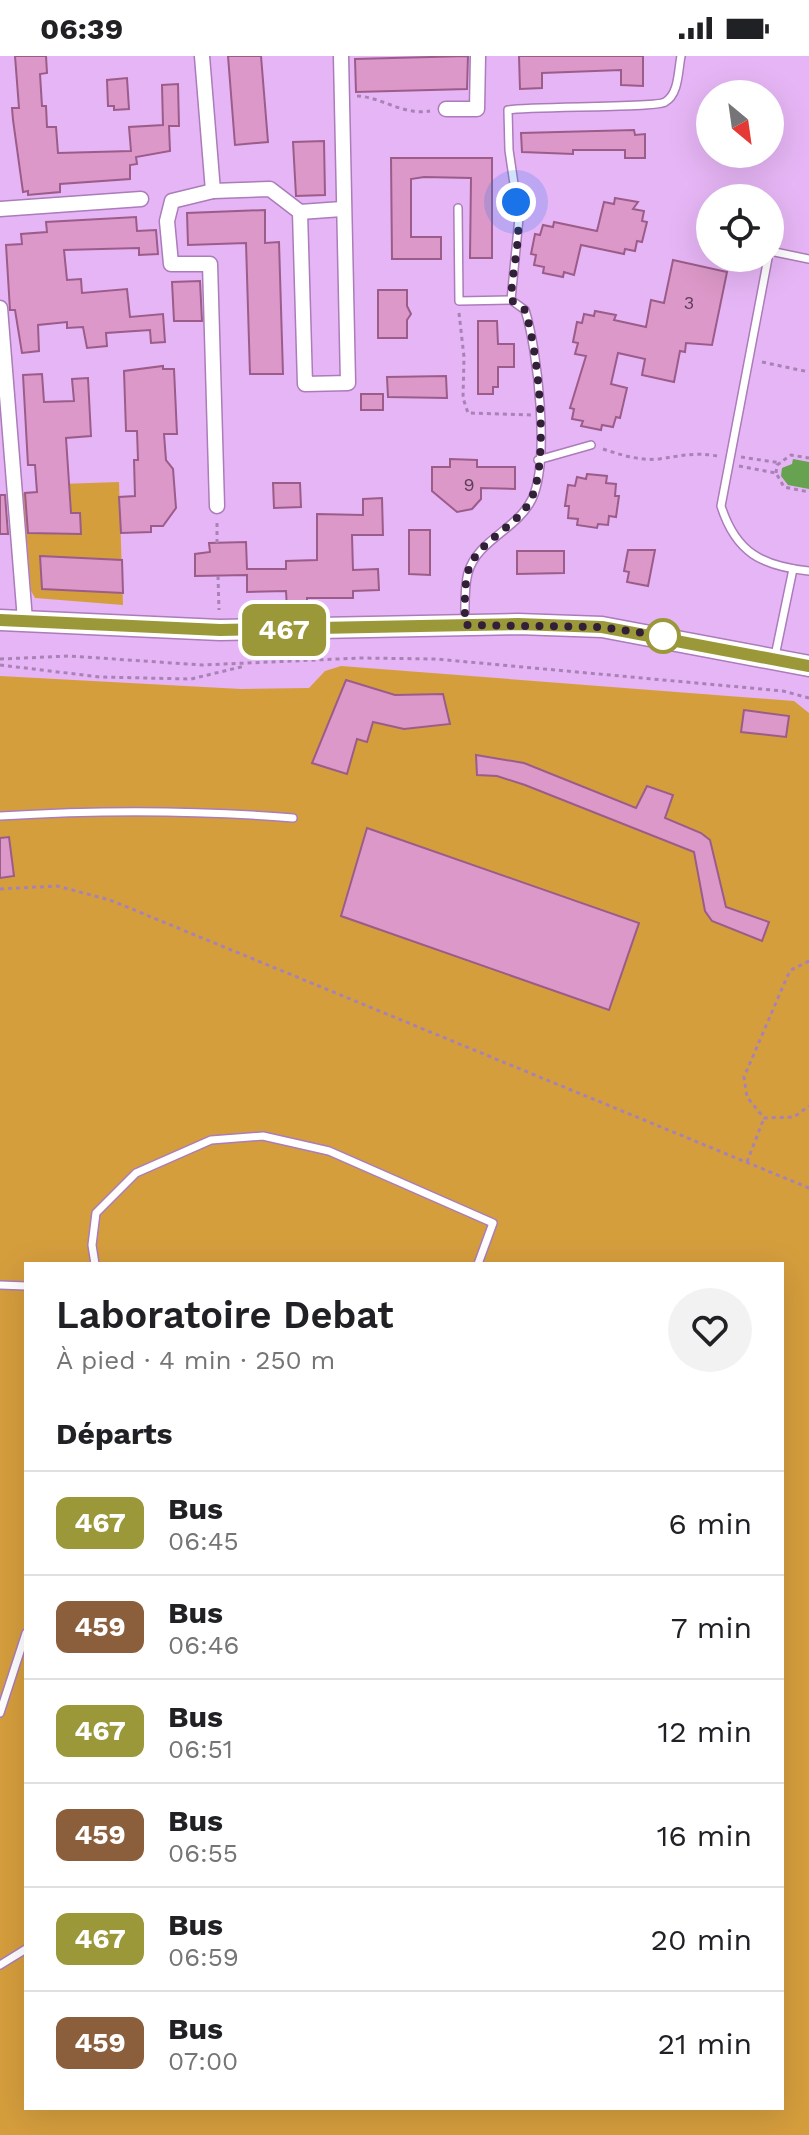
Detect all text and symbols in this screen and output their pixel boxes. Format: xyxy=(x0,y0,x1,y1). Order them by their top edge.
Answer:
text: 06:39 xyxy=(40,11,123,46)
north arrow xyxy=(696,80,784,168)
map controls xyxy=(696,80,784,272)
your location xyxy=(496,182,536,222)
button: locate xyxy=(696,184,784,272)
house number: 3 xyxy=(684,292,694,313)
house number: 9 xyxy=(463,474,475,495)
line badge: 467 xyxy=(238,604,330,656)
text: 467 xyxy=(258,613,310,646)
unlabelled marker xyxy=(646,619,680,653)
button: heart xyxy=(668,1288,752,1372)
text: Laboratoire Debat xyxy=(56,1293,394,1337)
text: À pied · 4 min · 250 m xyxy=(56,1345,335,1375)
text: Départs xyxy=(56,1416,173,1451)
text: Bus xyxy=(168,1491,223,1526)
text: 467 xyxy=(74,1506,126,1539)
text: 6 min xyxy=(668,1506,752,1541)
text: 06:45 xyxy=(168,1526,239,1556)
text: Bus xyxy=(168,1595,223,1630)
text: 459 xyxy=(74,1610,126,1643)
text: 7 min xyxy=(671,1610,752,1645)
text: 06:46 xyxy=(168,1630,239,1660)
text: Bus xyxy=(168,1699,223,1734)
text: 467 xyxy=(74,1714,126,1747)
text: 12 min xyxy=(657,1714,752,1749)
text: 06:51 xyxy=(168,1734,233,1764)
text: Bus xyxy=(168,1803,223,1838)
text: 459 xyxy=(74,1818,126,1851)
text: 16 min xyxy=(657,1818,752,1853)
text: 06:55 xyxy=(168,1838,238,1868)
text: Bus xyxy=(168,1907,223,1942)
text: 467 xyxy=(74,1922,126,1955)
text: 20 min xyxy=(650,1922,752,1957)
text: 06:59 xyxy=(168,1942,239,1972)
text: Bus xyxy=(168,2011,223,2046)
text: 459 xyxy=(74,2026,126,2059)
text: 21 min xyxy=(657,2026,752,2061)
text: 07:00 xyxy=(168,2046,238,2076)

